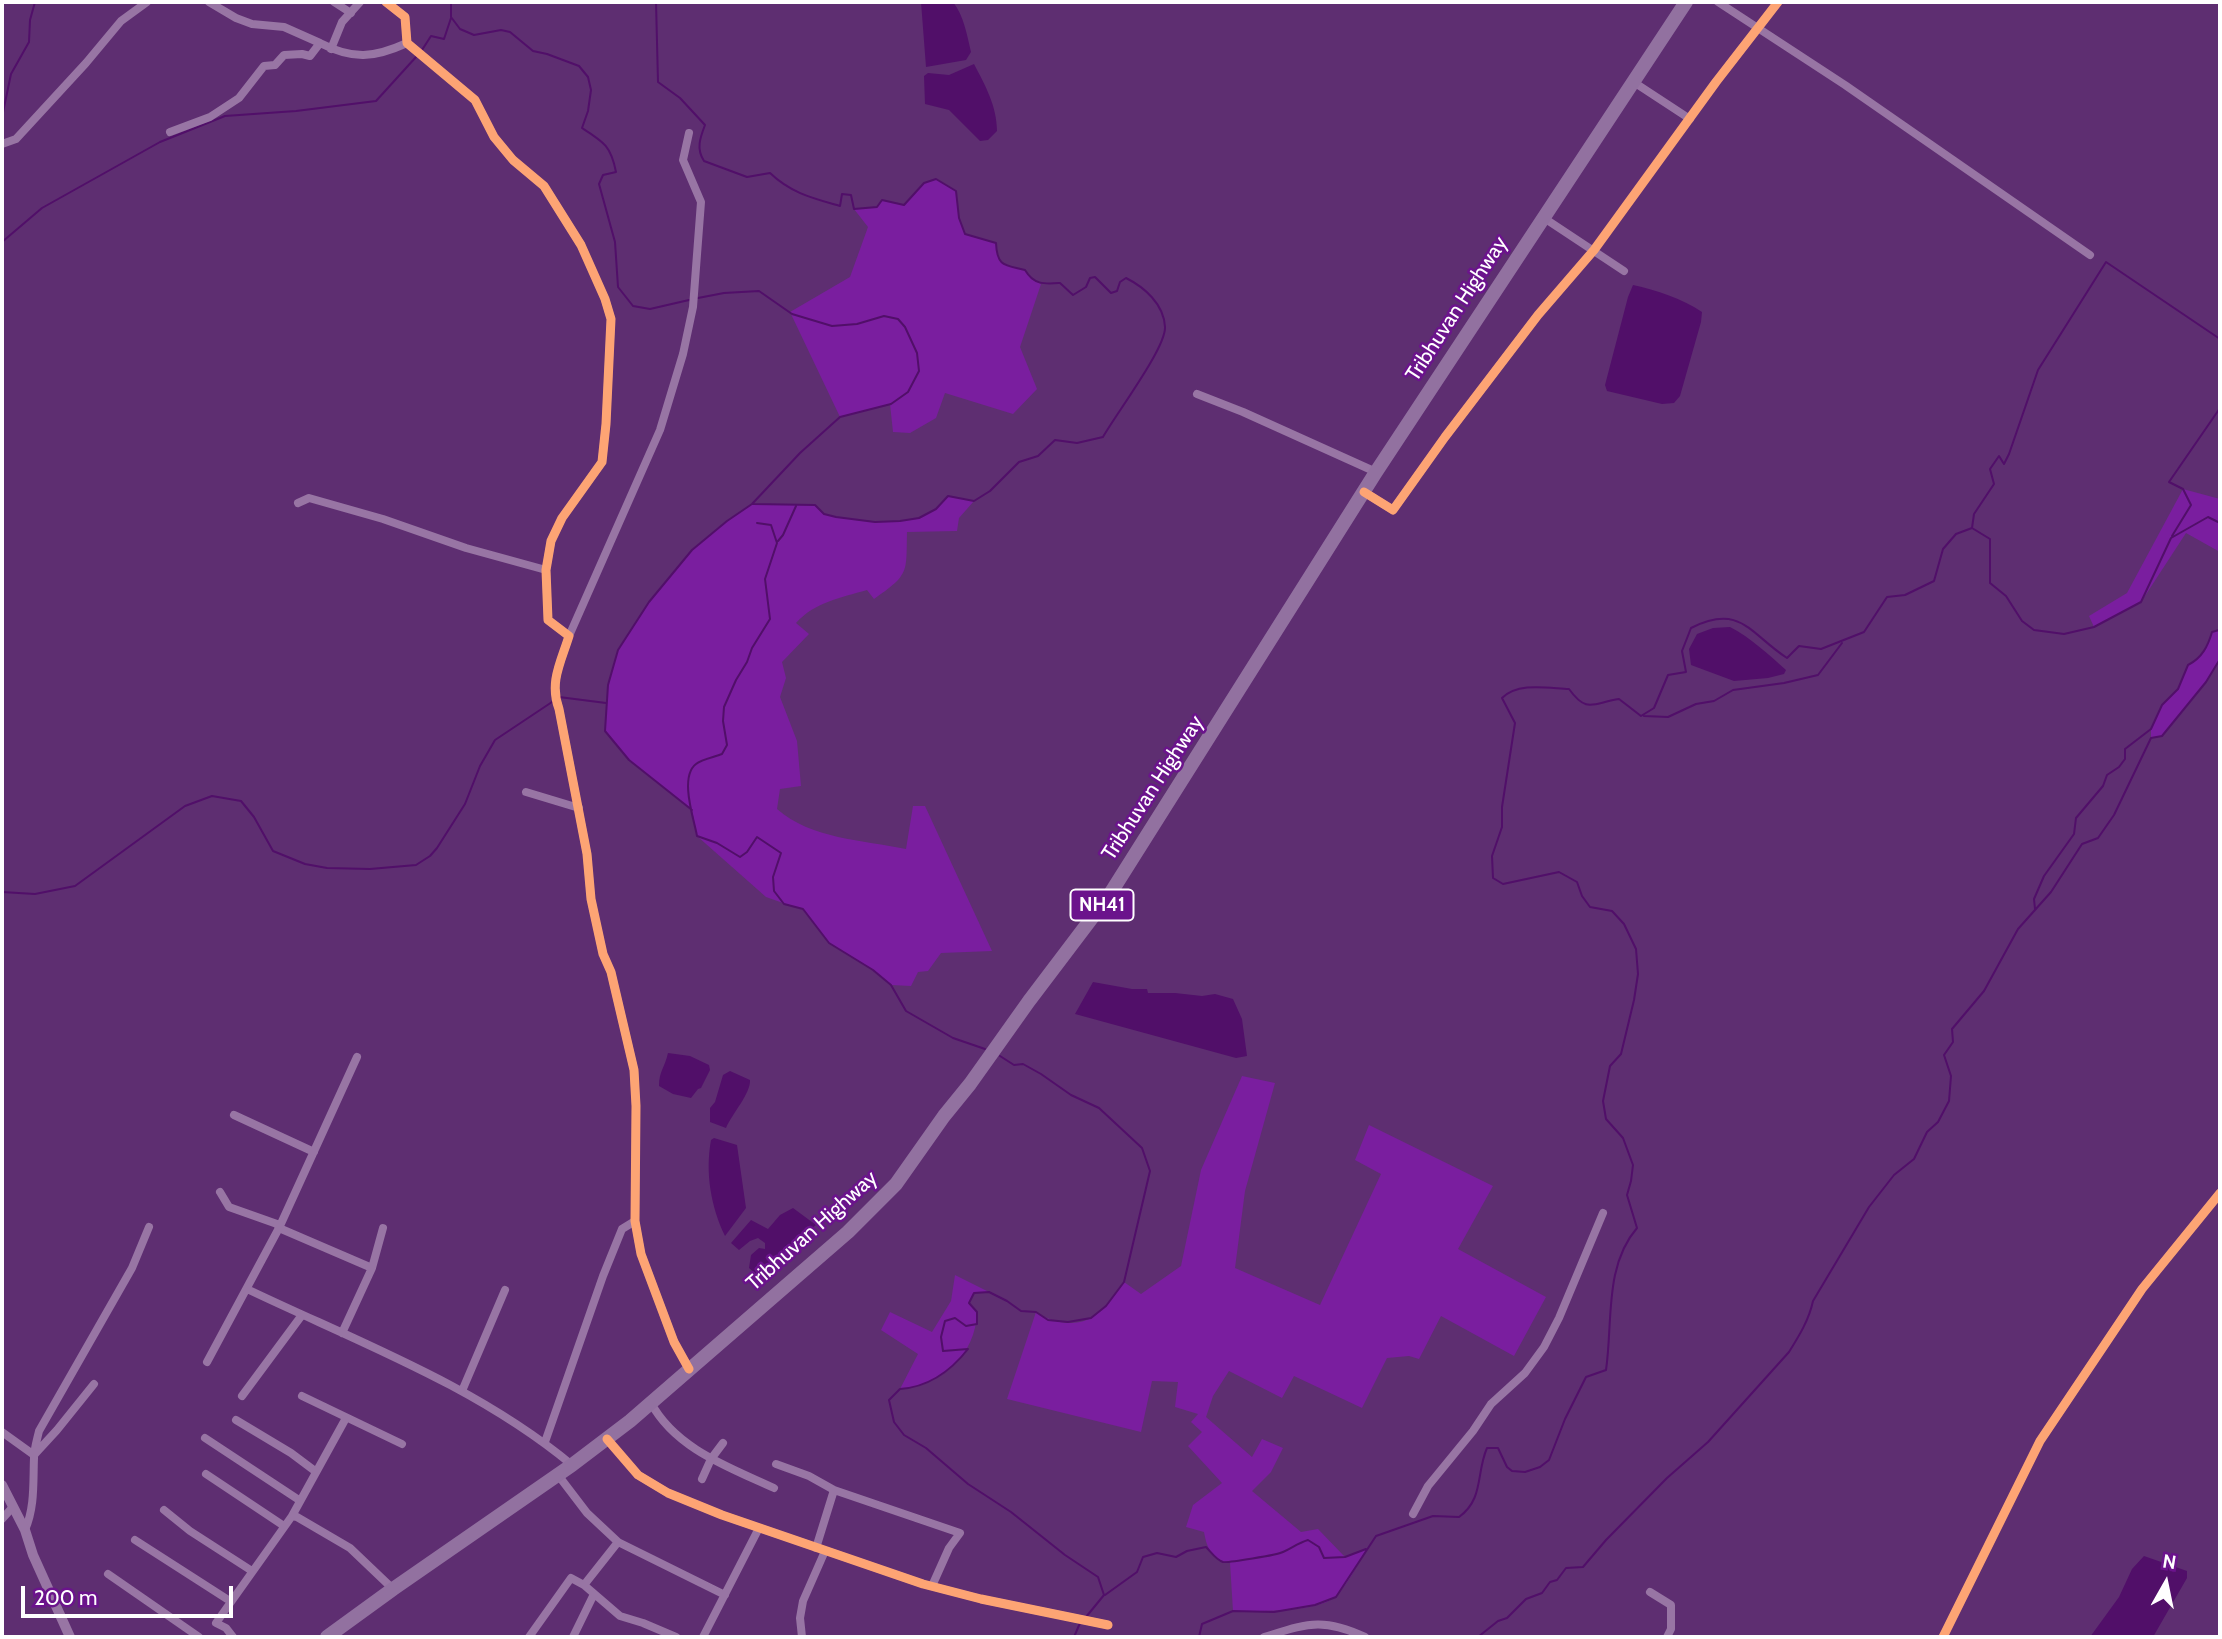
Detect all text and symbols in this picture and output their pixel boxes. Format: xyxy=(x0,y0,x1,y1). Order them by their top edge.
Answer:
street label: Tribhuvan Highway xyxy=(1401,232,1513,386)
street label: Tribhuvan Highway xyxy=(1097,711,1209,865)
road number: NH41 xyxy=(1070,890,1134,920)
street label: Tribhuvan Highway xyxy=(741,1166,883,1296)
north arrow xyxy=(2131,1548,2201,1618)
text: N xyxy=(2161,1549,2178,1574)
scale bar xyxy=(24,1572,236,1616)
text: 200 m xyxy=(34,1585,97,1610)

